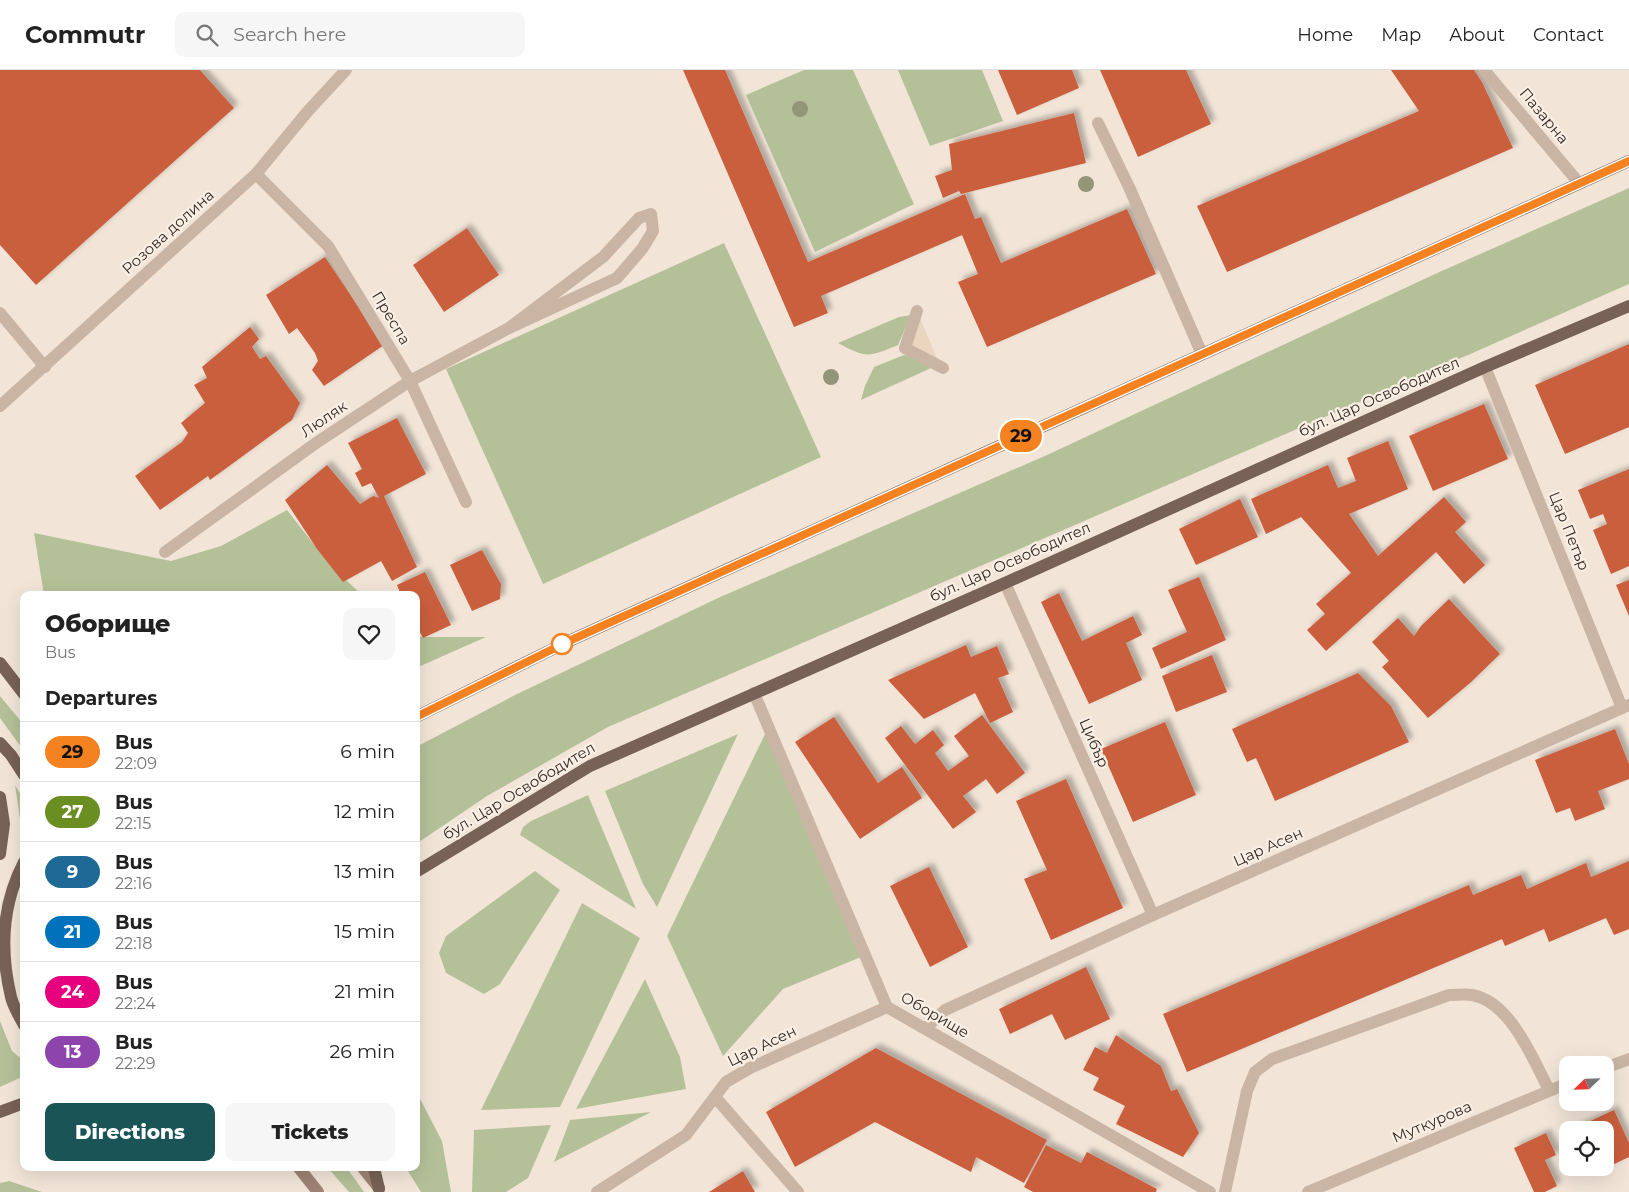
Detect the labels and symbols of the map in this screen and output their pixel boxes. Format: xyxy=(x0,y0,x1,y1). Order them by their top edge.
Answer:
street label: Пазарна xyxy=(1516,84,1573,147)
street label: Розова долина xyxy=(118,185,218,278)
street label: Преспа xyxy=(368,287,415,348)
street label: бул. Цар Освободител xyxy=(1295,352,1462,441)
street label: Люляк xyxy=(297,396,351,441)
line badge: 29 xyxy=(998,420,1044,452)
street label: Цар Петър xyxy=(1545,489,1594,573)
street label: бул. Цар Освободител xyxy=(926,517,1093,606)
unlabelled marker xyxy=(551,633,573,655)
street label: Цибър xyxy=(1075,715,1114,770)
street label: бул. Цар Освободител xyxy=(439,738,598,844)
street label: Цар Асен xyxy=(1230,823,1306,870)
street label: Оборище xyxy=(898,987,973,1042)
street label: Цар Асен xyxy=(724,1021,799,1070)
north arrow xyxy=(1559,1056,1614,1111)
street label: Муткурова xyxy=(1389,1096,1474,1147)

